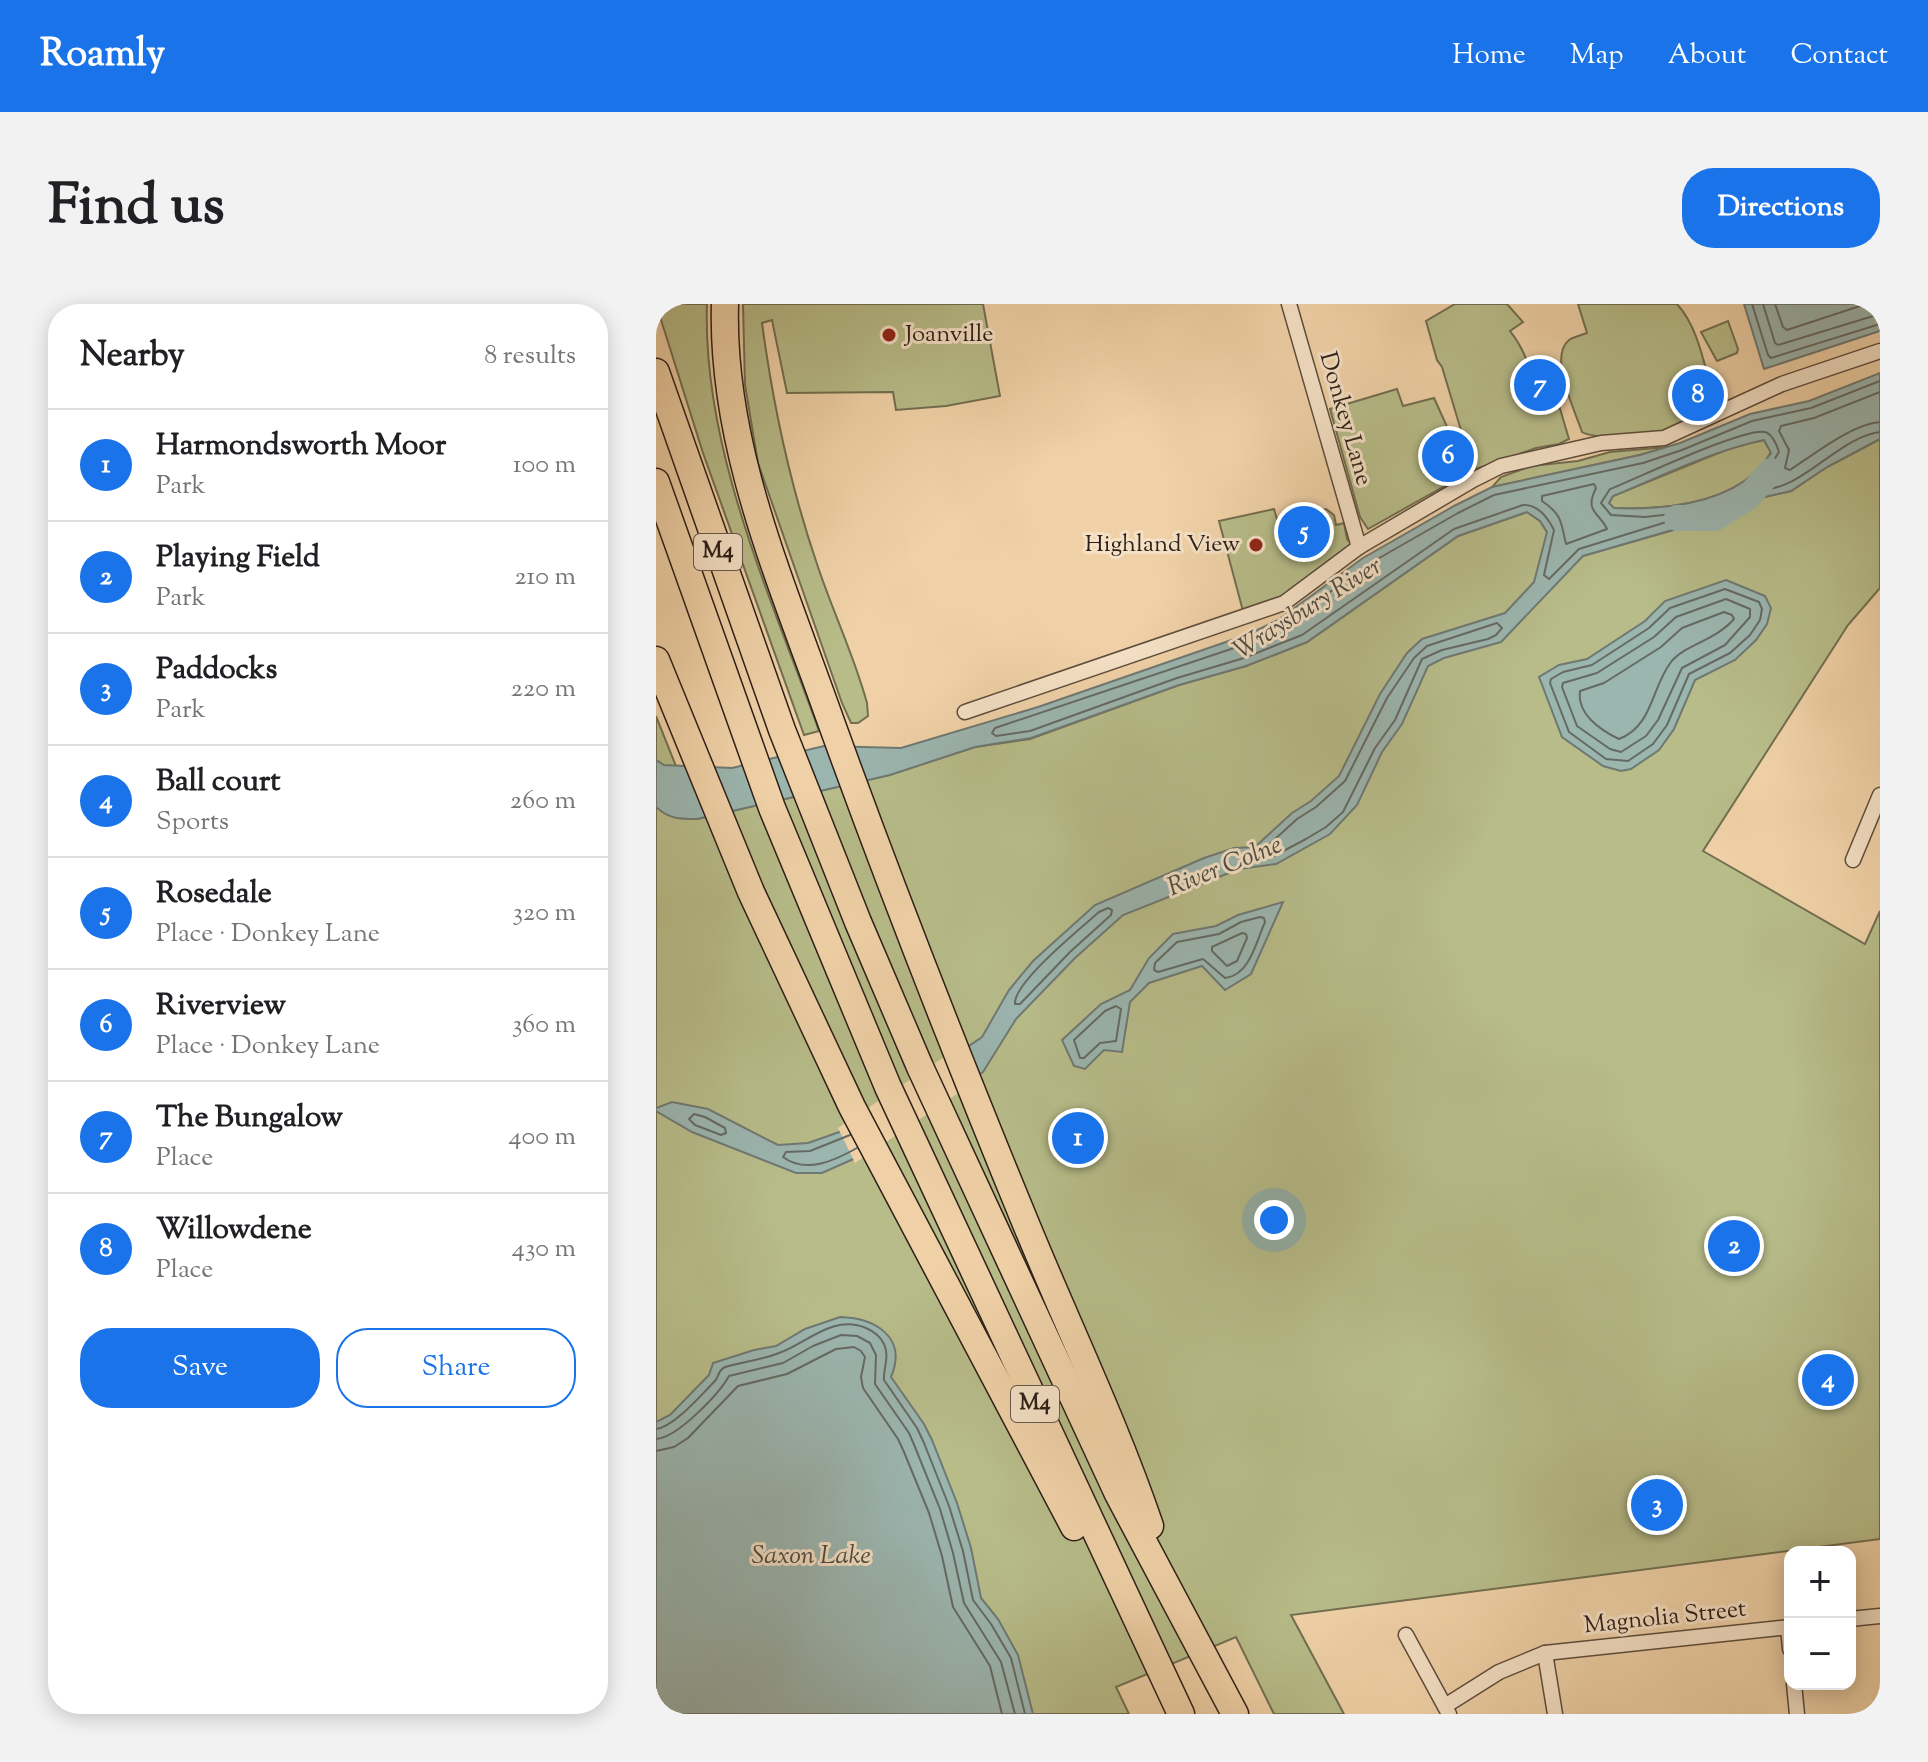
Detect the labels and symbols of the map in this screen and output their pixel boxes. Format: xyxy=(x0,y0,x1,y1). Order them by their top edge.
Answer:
place label: Joanville xyxy=(903,318,993,352)
marker: Joanville xyxy=(880,326,898,344)
street label: Donkey Lane xyxy=(1310,348,1380,490)
pin: 7 xyxy=(1514,355,1566,415)
pin: 8 xyxy=(1672,365,1724,425)
pin: 6 xyxy=(1422,426,1474,486)
pin: 5 xyxy=(1278,502,1330,562)
place label: Highland View xyxy=(1085,528,1240,562)
road number: M4 xyxy=(694,534,742,570)
marker: Highland View xyxy=(1247,536,1265,554)
water label: Wraysbury River xyxy=(1227,549,1389,669)
water label: River Colne xyxy=(1162,827,1288,907)
pin: 1 xyxy=(1052,1108,1104,1168)
your location xyxy=(1254,1200,1294,1240)
pin: 2 xyxy=(1708,1216,1760,1276)
pin: 4 xyxy=(1802,1350,1854,1410)
road number: M4 xyxy=(1011,1386,1059,1422)
pin: 3 xyxy=(1631,1475,1683,1535)
water label: Saxon Lake xyxy=(751,1538,871,1575)
street label: Magnolia Street xyxy=(1582,1593,1748,1643)

